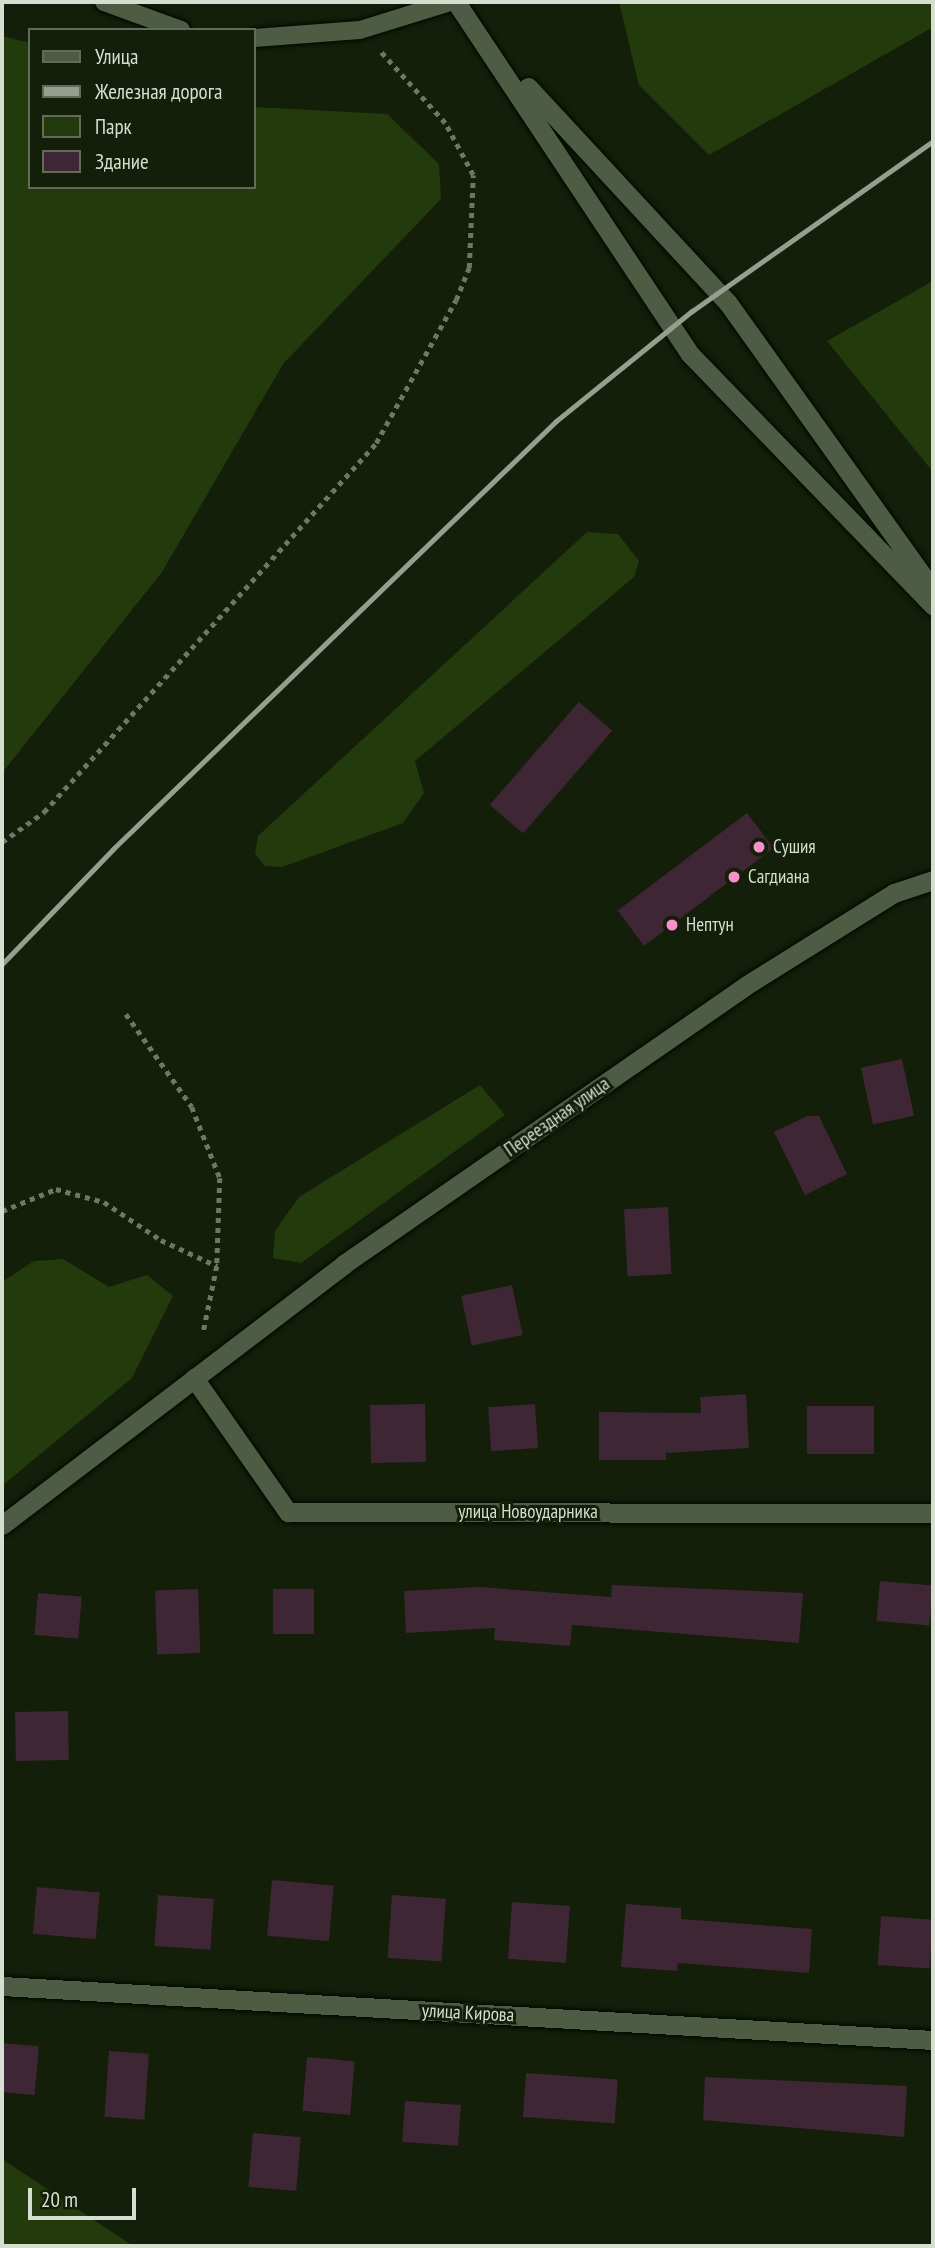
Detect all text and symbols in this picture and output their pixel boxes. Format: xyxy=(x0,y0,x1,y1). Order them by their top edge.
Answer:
legend xyxy=(28,28,256,189)
text: Улица xyxy=(95,43,138,70)
text: Железная дорога xyxy=(95,78,222,105)
text: Парк xyxy=(95,113,132,140)
text: Здание xyxy=(95,148,149,175)
place label: Сушия xyxy=(773,836,816,858)
marker: Сушия xyxy=(751,839,767,855)
place label: Сагдиана xyxy=(748,866,810,888)
marker: Сагдиана xyxy=(726,869,742,885)
place label: Нептун xyxy=(686,914,734,936)
marker: Нептун xyxy=(664,917,680,933)
street label: Переездная улица xyxy=(500,1072,614,1162)
street label: улица Новоударника xyxy=(458,1501,598,1523)
street label: улица Кирова xyxy=(421,1999,515,2027)
scale bar xyxy=(32,2174,140,2218)
text: 20 m xyxy=(41,2186,78,2213)

